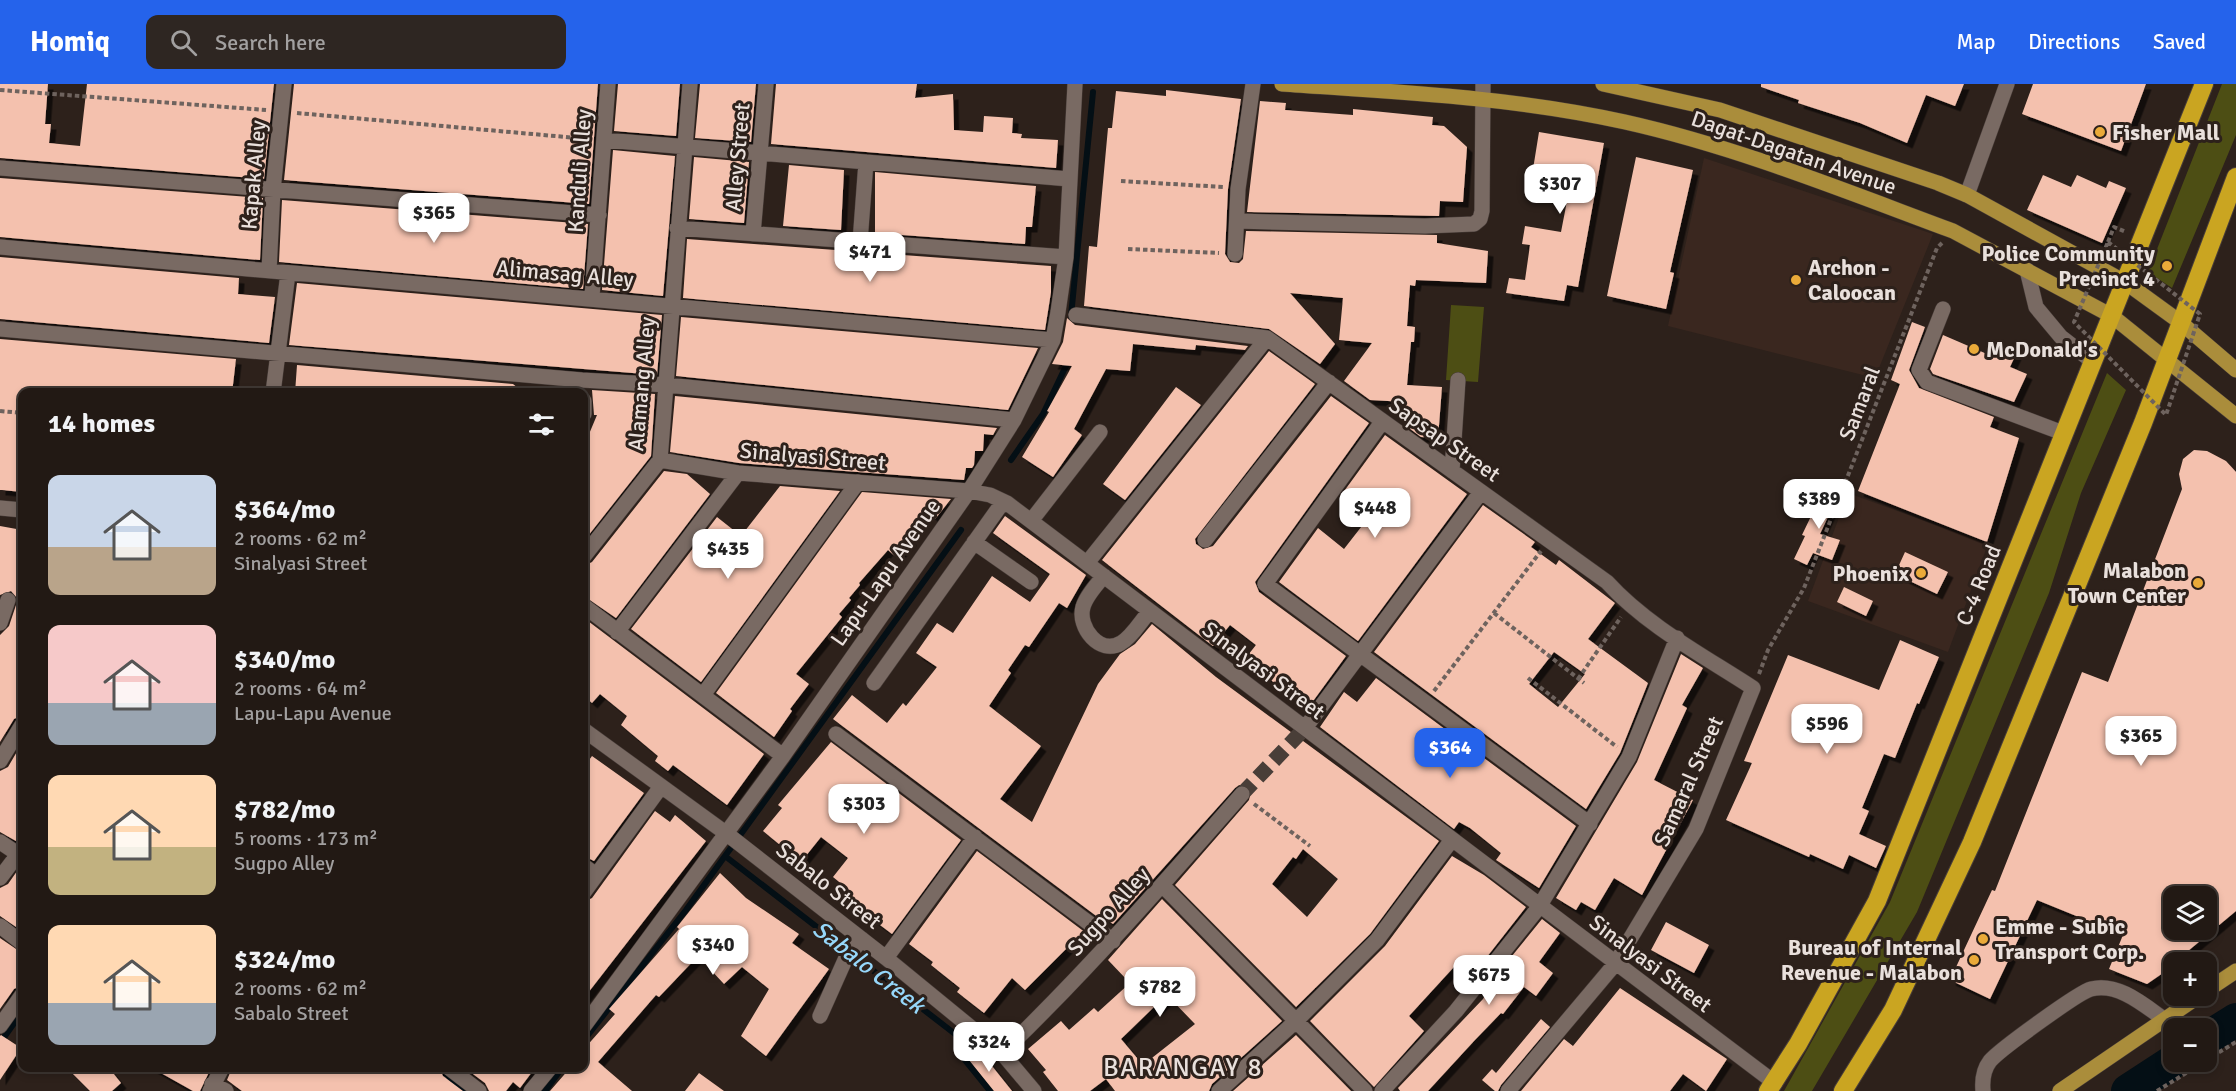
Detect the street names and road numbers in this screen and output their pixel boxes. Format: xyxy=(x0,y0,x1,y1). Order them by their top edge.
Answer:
street label: Alley Street xyxy=(719,101,756,212)
street label: Dagat-Dagatan Avenue xyxy=(1688,105,1900,200)
street label: Kanduli Alley xyxy=(562,108,597,234)
street label: Kapak Alley xyxy=(235,119,272,231)
street label: Alimasag Alley xyxy=(495,254,636,293)
street label: Alamang Alley xyxy=(622,315,661,452)
street label: Samaral xyxy=(1833,362,1886,444)
street label: Sapsap Street xyxy=(1384,391,1506,488)
street label: Sinalyasi Street xyxy=(739,437,887,476)
street label: Lapu-Lapu Avenue xyxy=(825,493,946,651)
street label: C-4 Road xyxy=(1950,541,2007,630)
street label: Sinalyasi Street xyxy=(1197,616,1331,725)
street label: Samaral Street xyxy=(1648,712,1729,851)
street label: Sabalo Street xyxy=(771,836,887,935)
street label: Sugpo Alley xyxy=(1061,861,1156,961)
street label: Sinalyasi Street xyxy=(1584,909,1718,1018)

